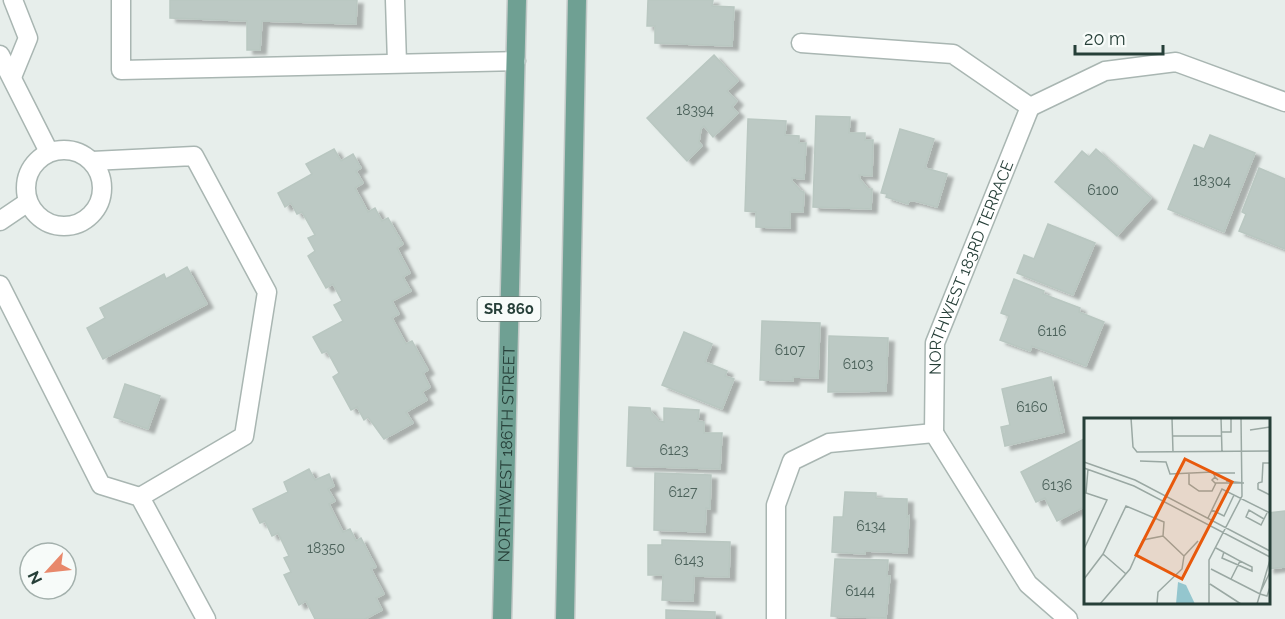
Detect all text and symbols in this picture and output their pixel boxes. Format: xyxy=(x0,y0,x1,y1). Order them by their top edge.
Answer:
scale bar xyxy=(1075,18,1164,56)
text: 20 m xyxy=(1084,28,1126,49)
house number: 18394 xyxy=(676,102,714,118)
street label: NORTHWEST 183RD TERRACE xyxy=(926,158,1018,375)
house number: 18304 xyxy=(1193,173,1231,189)
house number: 6100 xyxy=(1087,182,1119,198)
road number: SR 860 xyxy=(478,297,540,321)
house number: 6116 xyxy=(1038,323,1066,339)
house number: 6107 xyxy=(775,342,806,358)
street label: NORTHWEST 186TH STREET xyxy=(494,345,519,563)
house number: 6103 xyxy=(843,356,873,372)
house number: 6160 xyxy=(1016,399,1048,415)
inset map xyxy=(1084,418,1270,604)
house number: 6123 xyxy=(659,442,689,458)
house number: 6136 xyxy=(1042,477,1072,493)
house number: 6127 xyxy=(668,484,698,500)
house number: 6134 xyxy=(856,518,886,534)
house number: 18350 xyxy=(307,540,345,556)
north arrow xyxy=(18,541,78,601)
house number: 6143 xyxy=(674,552,704,568)
text: N xyxy=(24,568,46,587)
house number: 6144 xyxy=(845,583,875,599)

